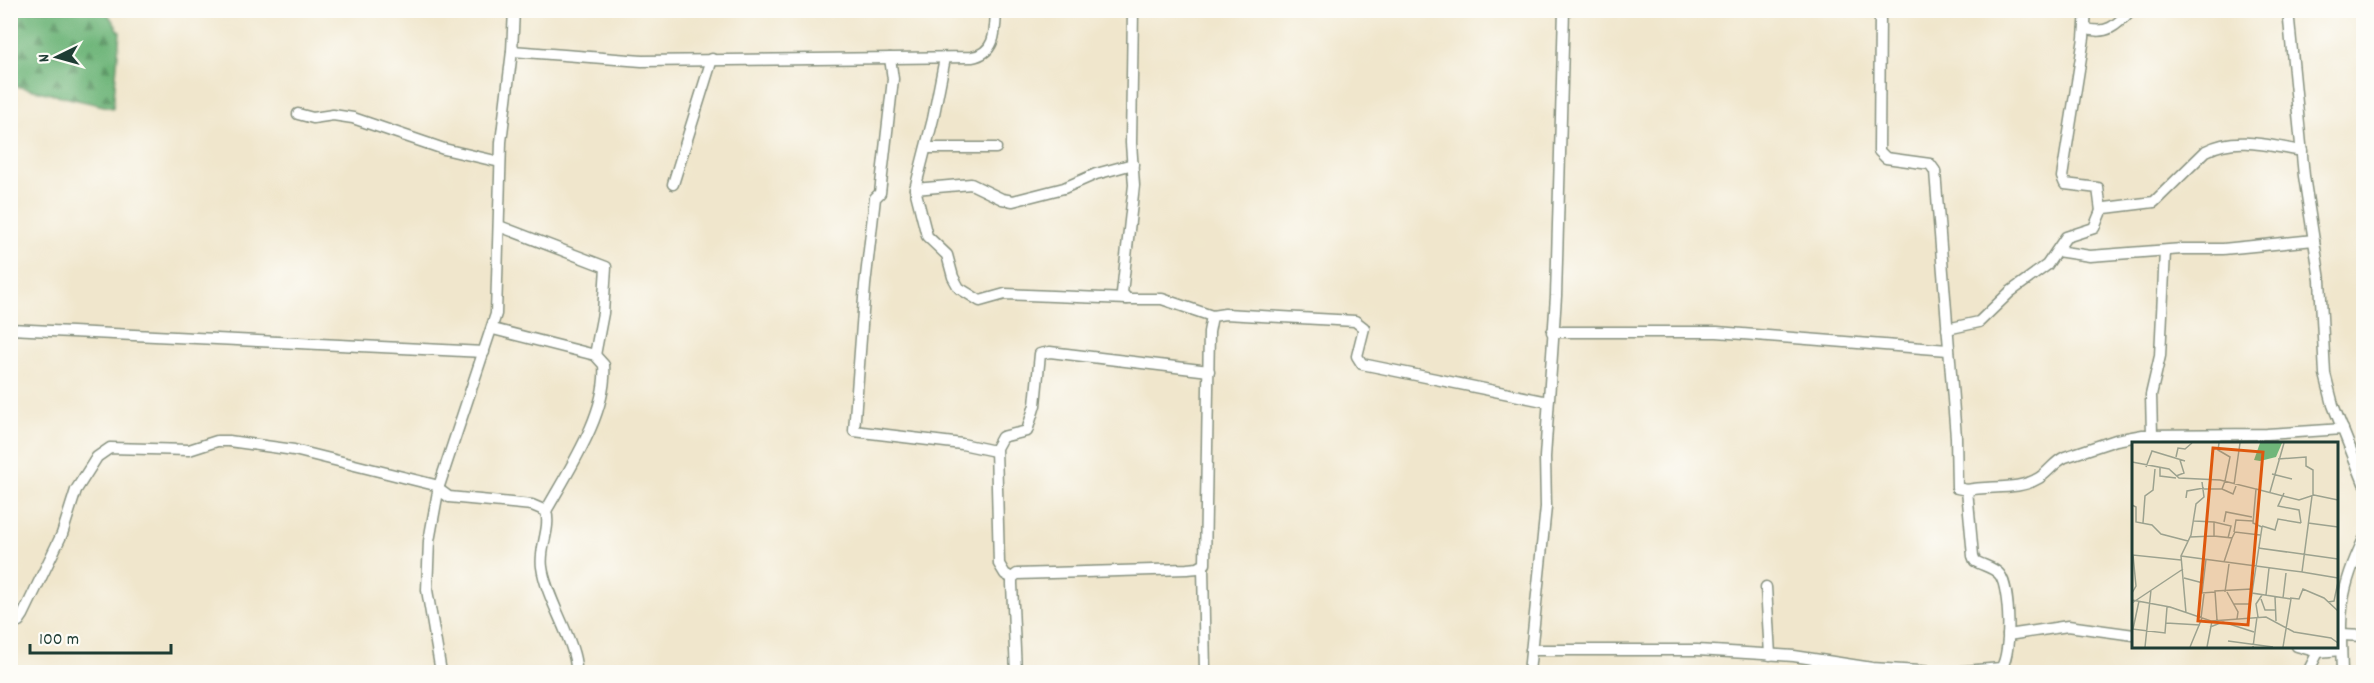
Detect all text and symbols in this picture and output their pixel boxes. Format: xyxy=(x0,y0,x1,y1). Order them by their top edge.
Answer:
north arrow xyxy=(27,27,87,87)
text: N xyxy=(33,53,56,63)
inset map xyxy=(2132,442,2338,647)
scale bar xyxy=(30,617,171,655)
text: 100 m xyxy=(39,628,79,653)

